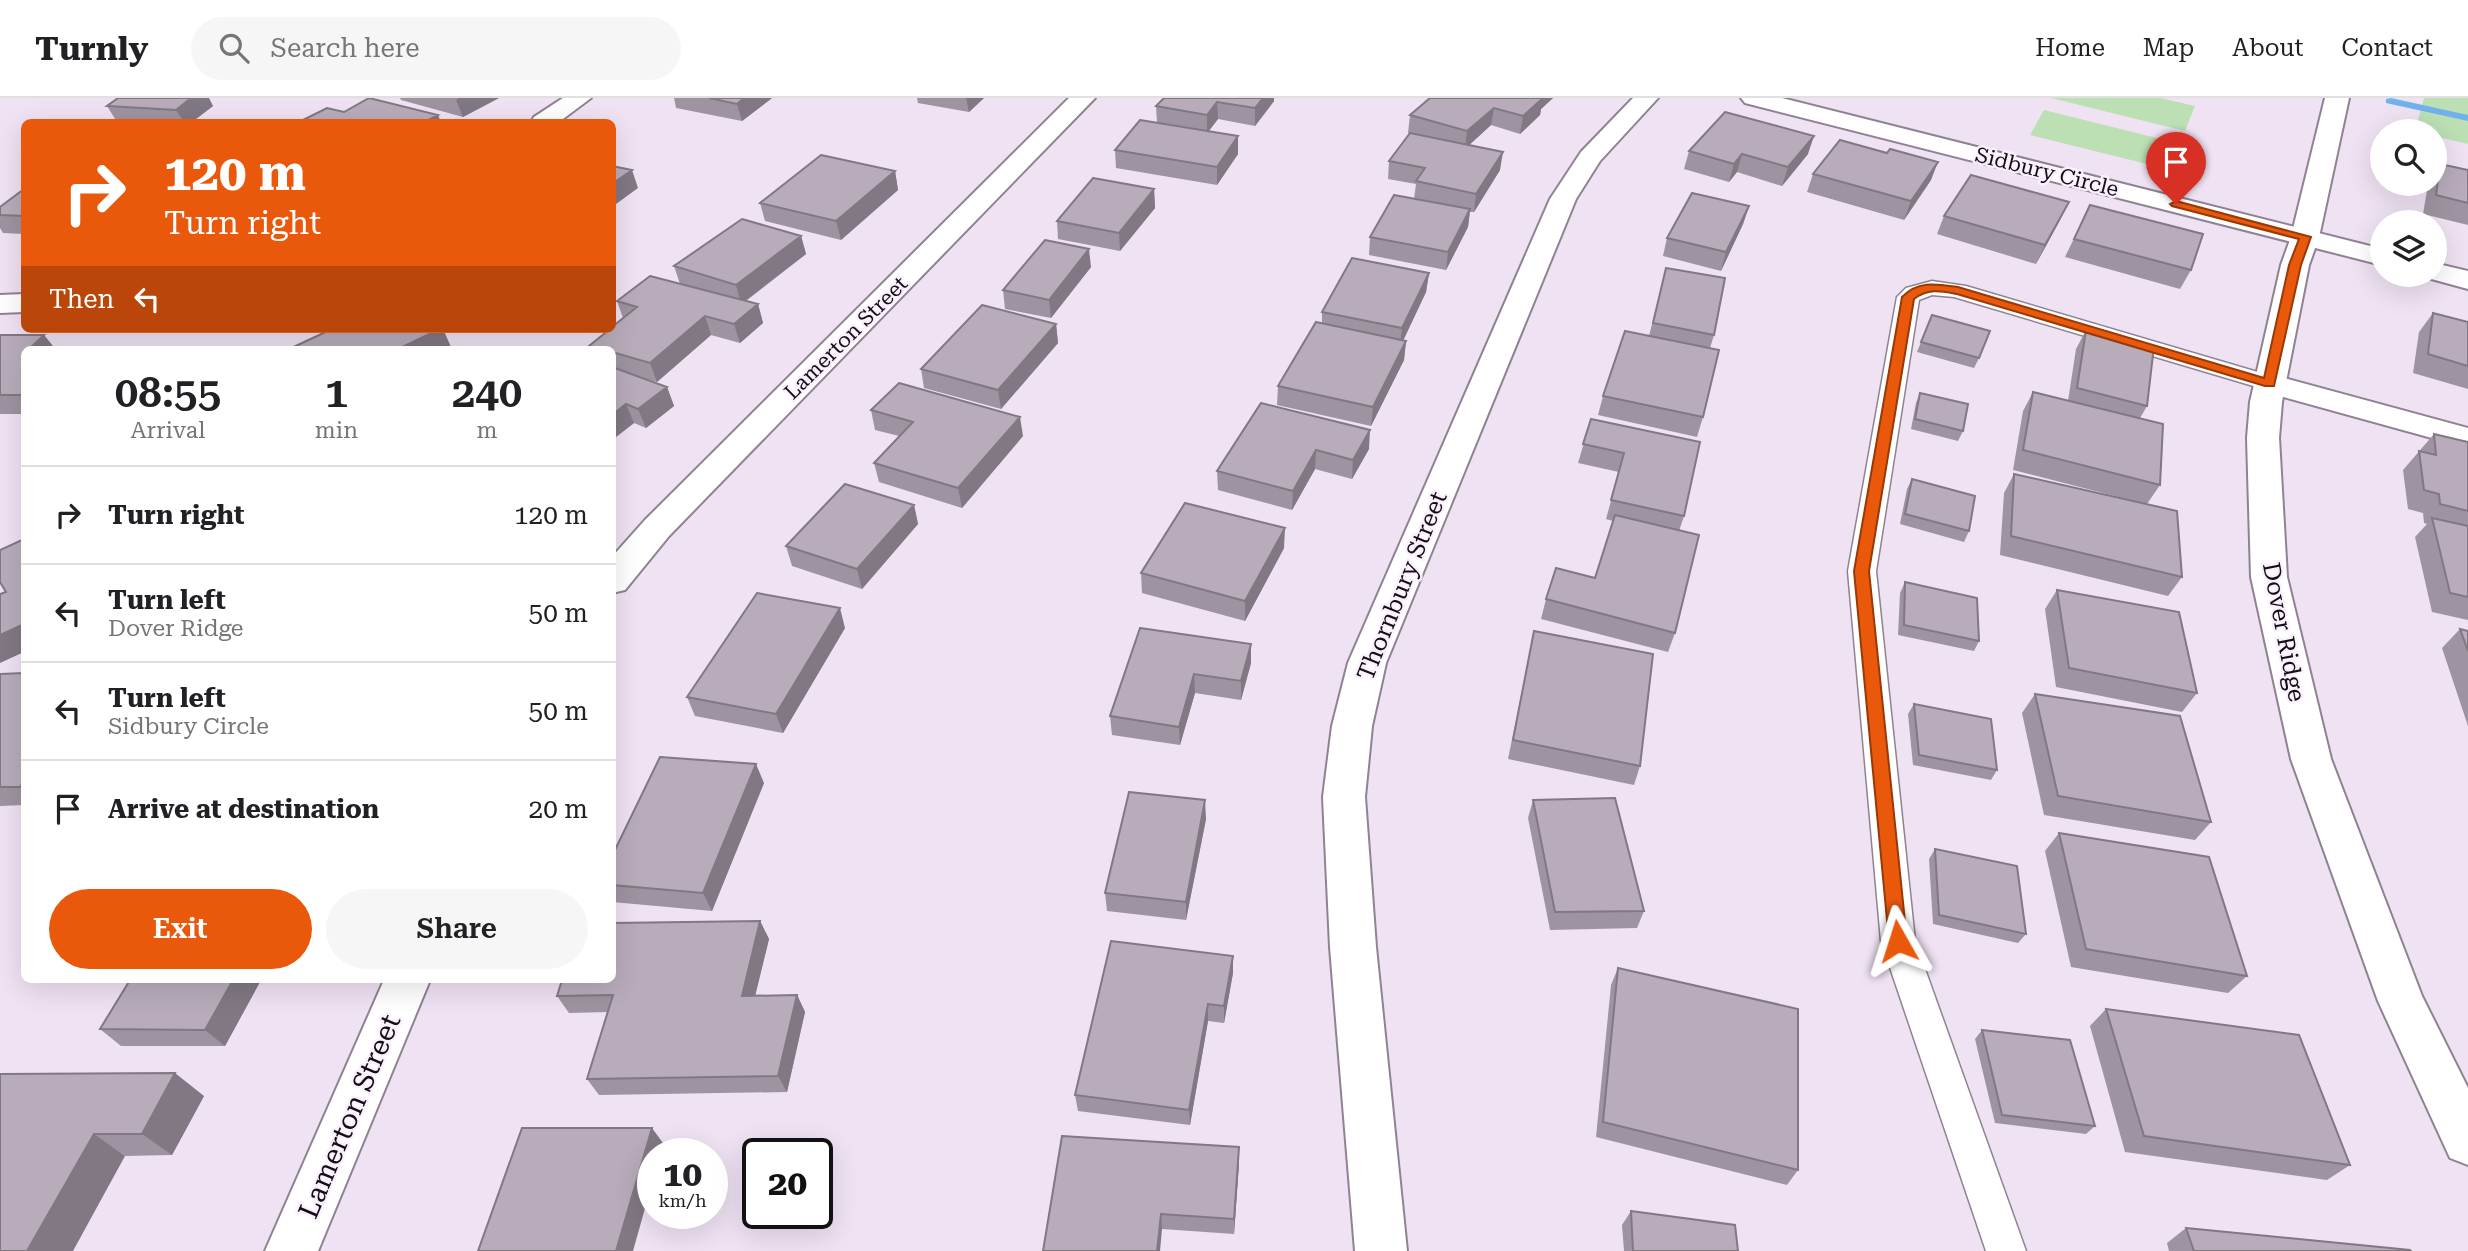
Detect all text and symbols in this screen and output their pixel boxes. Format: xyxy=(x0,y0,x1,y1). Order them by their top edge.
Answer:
search box xyxy=(191,17,681,80)
text: Turnly xyxy=(35,29,149,68)
icon: search xyxy=(215,29,253,67)
text: Search here xyxy=(271,33,419,63)
text: Home xyxy=(2035,34,2105,62)
text: Map xyxy=(2143,34,2194,62)
text: About xyxy=(2232,34,2303,62)
text: Contact xyxy=(2341,34,2433,62)
map controls xyxy=(2370,119,2447,287)
button: search xyxy=(2370,119,2447,196)
pin xyxy=(2146,132,2206,204)
street label: Sidbury Circle xyxy=(1973,143,2121,201)
icon: arrive xyxy=(2157,143,2195,181)
text: 120 m xyxy=(164,145,306,202)
icon: right xyxy=(49,147,140,238)
text: Turn right xyxy=(164,204,321,242)
button: layers xyxy=(2370,210,2447,287)
street label: Lamerton Street xyxy=(780,271,913,404)
icon: left xyxy=(128,280,166,318)
text: Then xyxy=(49,284,114,314)
text: 08:55 xyxy=(115,368,221,417)
text: 1 xyxy=(325,368,348,417)
text: 240 xyxy=(452,368,522,417)
text: Arrival xyxy=(131,417,205,444)
text: min xyxy=(315,417,358,444)
text: m xyxy=(476,417,497,444)
street label: Thornbury Street xyxy=(1351,487,1453,685)
icon: right xyxy=(49,496,87,534)
text: Turn right xyxy=(108,500,244,530)
text: 120 m xyxy=(514,500,588,530)
street label: Dover Ridge xyxy=(2257,560,2311,704)
text: Turn left xyxy=(108,585,226,615)
icon: left xyxy=(49,594,87,632)
text: 50 m xyxy=(529,598,588,628)
text: Dover Ridge xyxy=(108,615,244,642)
text: Turn left xyxy=(108,683,226,713)
icon: left xyxy=(49,692,87,730)
text: 50 m xyxy=(529,696,588,726)
text: Sidbury Circle xyxy=(108,713,269,740)
icon: arrive xyxy=(49,790,87,828)
text: Arrive at destination xyxy=(108,794,379,824)
text: 20 m xyxy=(529,794,588,824)
button: Exit xyxy=(49,889,312,969)
button: Share xyxy=(326,889,588,969)
position arrow xyxy=(1861,904,1935,978)
street label: Lamerton Street xyxy=(292,1009,407,1223)
speed limit sign: 20 xyxy=(742,1138,833,1229)
text: 10 xyxy=(663,1154,702,1195)
text: km/h xyxy=(658,1190,707,1211)

